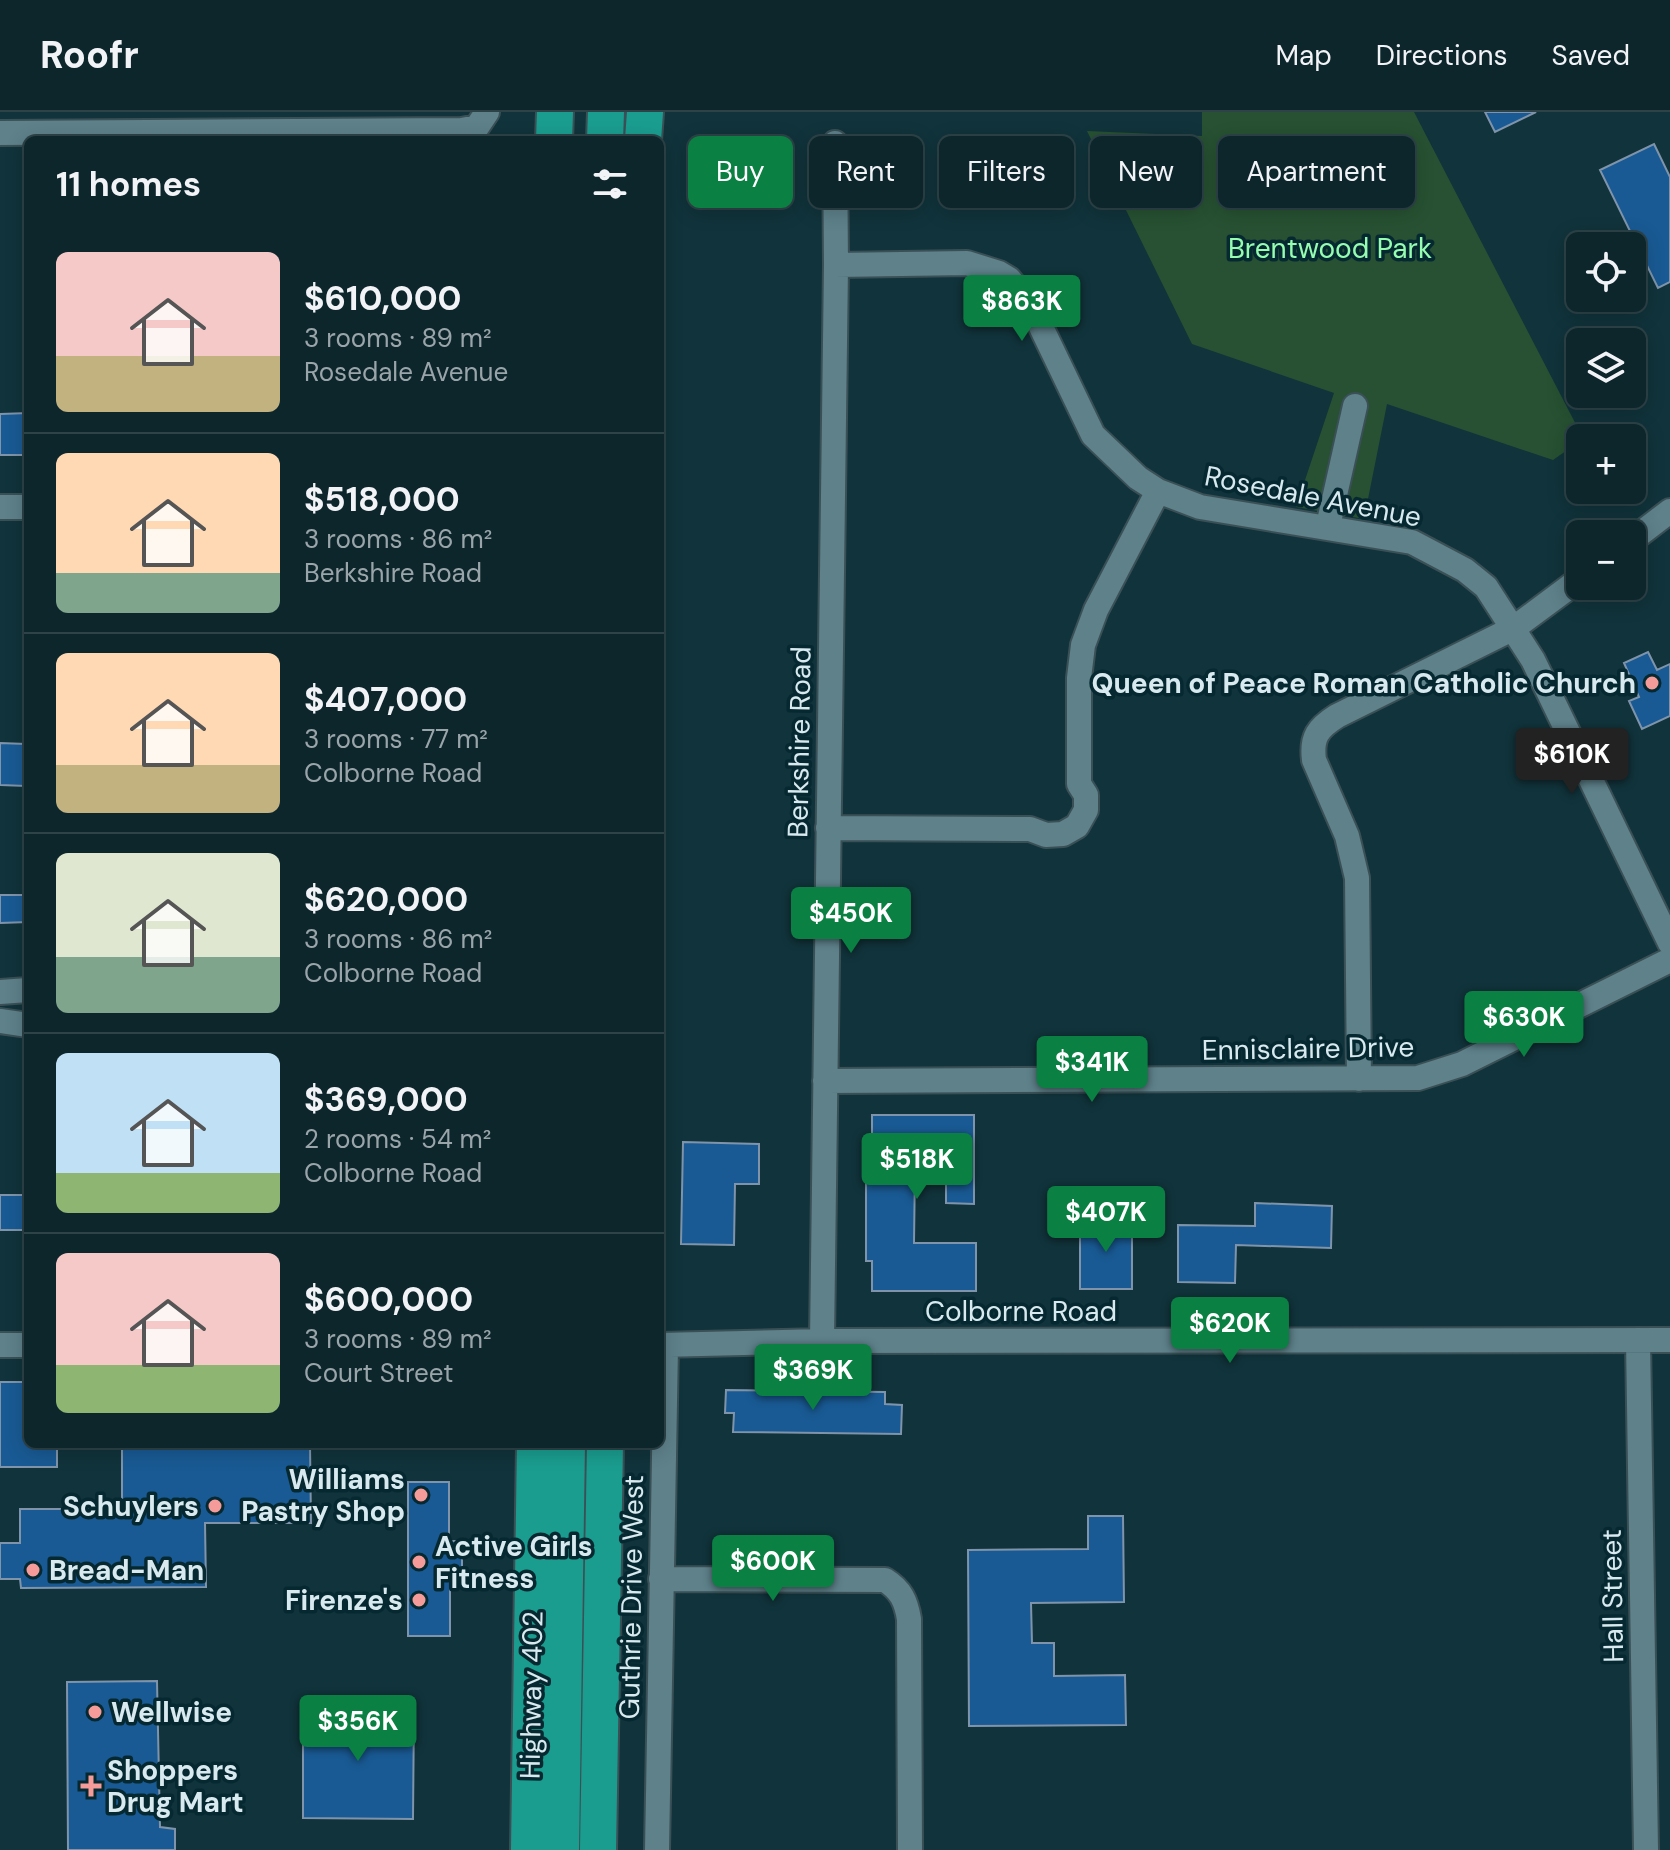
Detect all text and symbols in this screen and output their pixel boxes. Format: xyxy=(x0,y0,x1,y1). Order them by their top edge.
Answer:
text: Roofr xyxy=(40,30,139,80)
text: Map xyxy=(1275,37,1332,74)
text: Directions xyxy=(1376,37,1508,74)
text: Saved xyxy=(1552,37,1630,74)
chip: Buy xyxy=(688,136,793,208)
chip: Rent xyxy=(809,136,923,208)
chip: Filters xyxy=(939,136,1074,208)
chip: New xyxy=(1090,136,1202,208)
chip: Apartment xyxy=(1218,136,1415,208)
text: 11 homes xyxy=(56,162,201,207)
icon: filters xyxy=(588,162,632,206)
park label: Brentwood Park xyxy=(1228,230,1432,267)
map controls xyxy=(1566,232,1646,600)
button: locate xyxy=(1566,232,1646,312)
pin: $863K xyxy=(966,275,1078,343)
text: $610,000 xyxy=(304,276,462,321)
icon: home xyxy=(120,284,216,380)
text: $863K xyxy=(981,284,1063,318)
text: 3 rooms · 89 m² xyxy=(304,321,492,355)
button: layers xyxy=(1566,328,1646,408)
text: Rosedale Avenue xyxy=(304,355,508,389)
button: + xyxy=(1566,424,1646,504)
street label: Rosedale Avenue xyxy=(1201,457,1424,536)
text: $518,000 xyxy=(304,477,460,522)
icon: home xyxy=(120,485,216,581)
button: − xyxy=(1566,520,1646,600)
text: 3 rooms · 86 m² xyxy=(304,522,492,556)
text: Berkshire Road xyxy=(304,556,482,590)
street label: Berkshire Road xyxy=(779,646,820,838)
place label: Queen of Peace Roman Catholic Church xyxy=(1092,665,1636,702)
marker: Queen of Peace Roman Catholic Church xyxy=(1643,674,1661,692)
text: $407,000 xyxy=(304,677,467,722)
icon: home xyxy=(120,685,216,781)
text: 3 rooms · 77 m² xyxy=(304,722,488,756)
pin: $610K xyxy=(1516,728,1628,796)
text: $610K xyxy=(1534,737,1610,771)
text: Colborne Road xyxy=(304,756,482,790)
text: $620,000 xyxy=(304,877,468,922)
icon: home xyxy=(120,885,216,981)
pin: $450K xyxy=(795,887,907,955)
text: $450K xyxy=(809,896,893,930)
text: 3 rooms · 86 m² xyxy=(304,922,492,956)
text: Colborne Road xyxy=(304,956,482,990)
pin: $630K xyxy=(1468,991,1580,1059)
text: $630K xyxy=(1482,1000,1566,1034)
street label: Ennisclaire Drive xyxy=(1201,1028,1415,1069)
pin: $341K xyxy=(1036,1036,1148,1104)
text: $341K xyxy=(1055,1045,1129,1079)
text: $369,000 xyxy=(304,1077,468,1122)
icon: home xyxy=(120,1085,216,1181)
text: 2 rooms · 54 m² xyxy=(304,1122,491,1156)
pin: $518K xyxy=(861,1133,973,1201)
text: $518K xyxy=(880,1142,954,1176)
text: Colborne Road xyxy=(304,1156,482,1190)
pin: $407K xyxy=(1050,1186,1162,1254)
text: $407K xyxy=(1065,1195,1147,1229)
text: $600,000 xyxy=(304,1277,473,1322)
icon: home xyxy=(120,1285,216,1381)
street label: Colborne Road xyxy=(925,1293,1117,1330)
pin: $620K xyxy=(1174,1297,1286,1365)
text: $620K xyxy=(1189,1306,1271,1340)
text: 3 rooms · 89 m² xyxy=(304,1322,492,1356)
pin: $369K xyxy=(757,1344,869,1412)
text: $369K xyxy=(773,1353,853,1387)
text: Court Street xyxy=(304,1356,453,1390)
place label: Williams Pastry Shop xyxy=(241,1461,405,1530)
street label: Guthrie Drive West xyxy=(611,1474,652,1720)
marker: Williams Pastry Shop xyxy=(412,1486,430,1504)
place label: Schuylers xyxy=(63,1488,199,1525)
marker: Schuylers xyxy=(206,1497,224,1515)
place label: Active Girls Fitness xyxy=(435,1528,593,1597)
street label: Hall Street xyxy=(1593,1529,1632,1663)
pin: $600K xyxy=(717,1535,829,1603)
text: $600K xyxy=(730,1544,816,1578)
place label: Bread-Man xyxy=(49,1552,204,1589)
marker: Active Girls Fitness xyxy=(410,1553,428,1571)
marker: Bread-Man xyxy=(24,1561,42,1579)
place label: Firenze's xyxy=(285,1582,403,1619)
marker: Firenze's xyxy=(410,1591,428,1609)
street label: Highway 402 xyxy=(512,1611,551,1779)
place label: Wellwise xyxy=(111,1694,232,1731)
pin: $356K xyxy=(302,1695,414,1763)
marker: Wellwise xyxy=(86,1703,104,1721)
text: $356K xyxy=(317,1704,399,1738)
place label: Shoppers Drug Mart xyxy=(107,1752,244,1821)
marker: Shoppers Drug Mart xyxy=(82,1777,100,1795)

